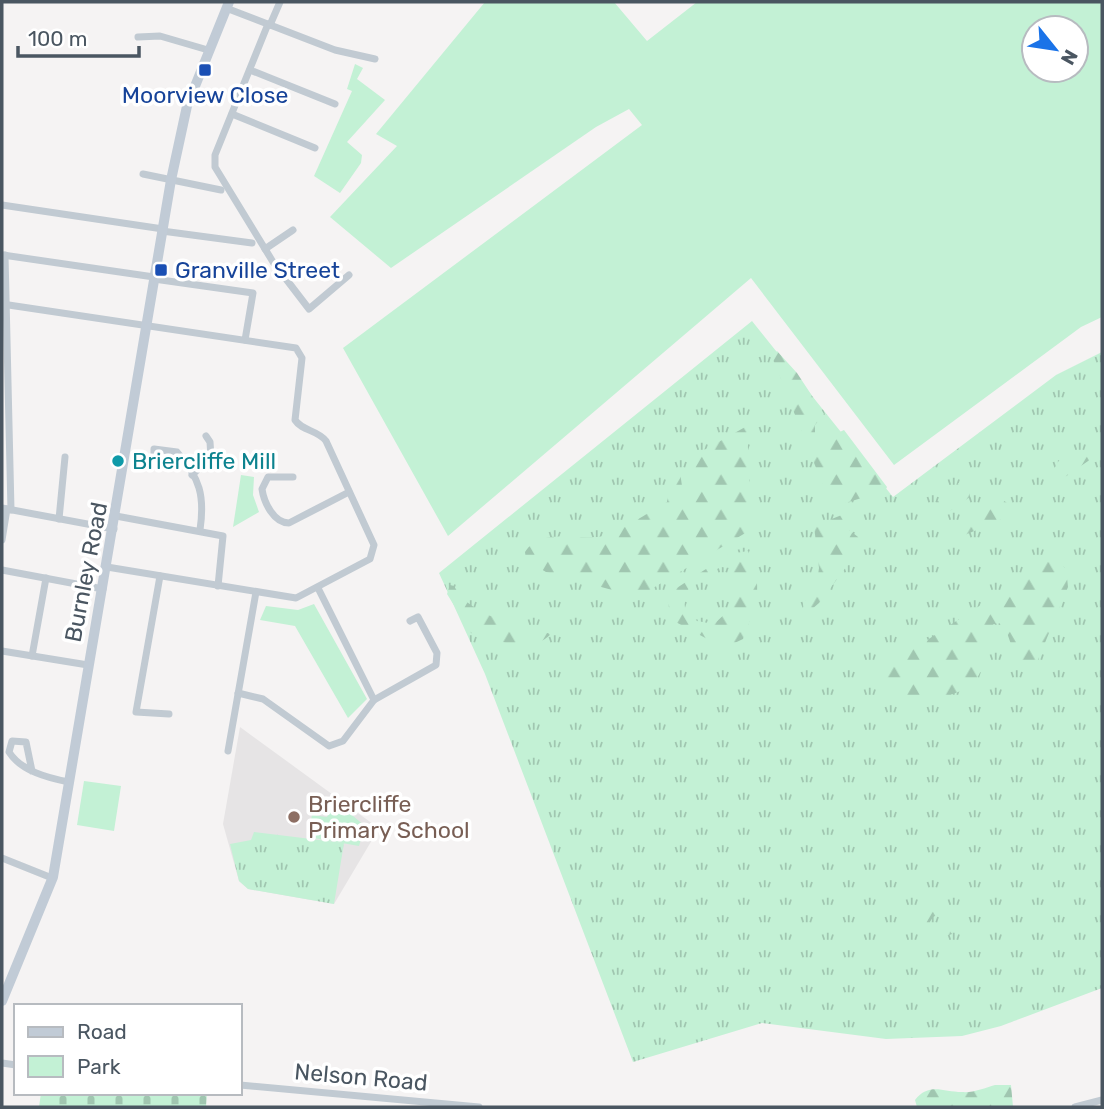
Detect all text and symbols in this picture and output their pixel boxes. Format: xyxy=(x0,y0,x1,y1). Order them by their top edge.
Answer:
scale bar xyxy=(18,14,138,58)
north arrow xyxy=(1020,14,1090,84)
text: 100 m xyxy=(28,26,87,51)
text: N xyxy=(1056,46,1083,69)
marker: Moorview Close xyxy=(197,62,213,78)
place label: Moorview Close xyxy=(122,81,288,109)
place label: Granville Street xyxy=(175,256,340,284)
marker: Granville Street xyxy=(153,262,169,278)
place label: Briercliffe Mill xyxy=(132,447,276,475)
marker: Briercliffe Mill xyxy=(110,453,126,469)
street label: Burnley Road xyxy=(59,500,113,644)
place label: Briercliffe Primary School xyxy=(308,790,470,844)
marker: Briercliffe Primary School xyxy=(286,809,302,825)
legend xyxy=(14,1004,242,1095)
text: Road xyxy=(77,1019,127,1044)
text: Park xyxy=(77,1054,121,1079)
street label: Nelson Road xyxy=(293,1057,429,1097)

